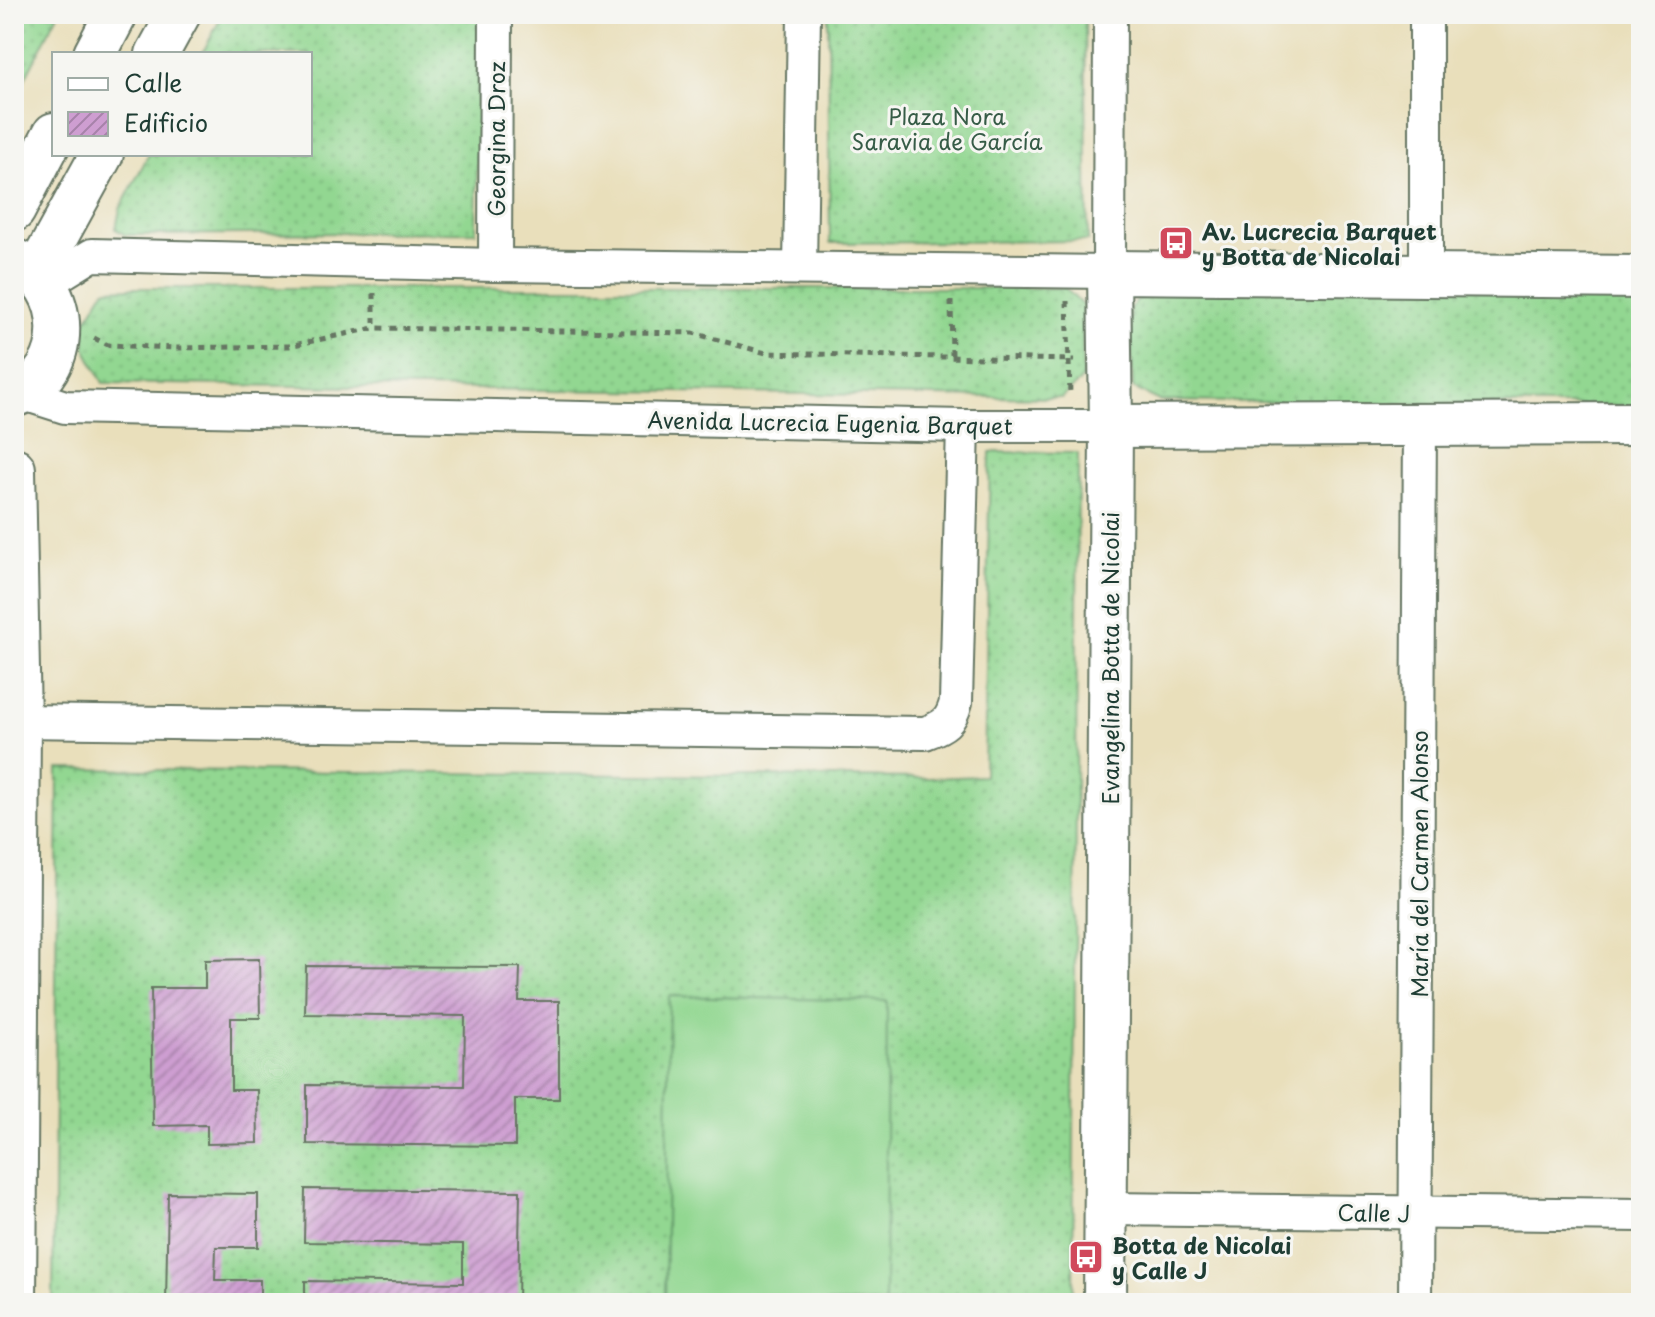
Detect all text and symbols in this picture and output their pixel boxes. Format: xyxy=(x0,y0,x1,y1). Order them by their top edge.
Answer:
legend xyxy=(52,52,312,156)
street label: Georgina Droz xyxy=(479,61,512,217)
text: Calle xyxy=(124,64,182,100)
park label: Plaza Nora Saravia de García xyxy=(852,99,1043,157)
text: Edificio xyxy=(124,104,208,140)
place label: Av. Lucrecia Barquet y Botta de Nicolai xyxy=(1202,214,1437,272)
bus stop icon: Av. Lucrecia Barquet y Botta de Nicolai xyxy=(1157,224,1195,262)
street label: Avenida Lucrecia Eugenia Barquet xyxy=(647,402,1013,442)
street label: Evangelina Botta de Nicolai xyxy=(1093,512,1126,804)
street label: María del Carmen Alonso xyxy=(1402,730,1435,998)
street label: Calle J xyxy=(1337,1195,1411,1229)
place label: Botta de Nicolai y Calle J xyxy=(1112,1228,1292,1286)
bus stop icon: Botta de Nicolai y Calle J xyxy=(1067,1238,1105,1276)

